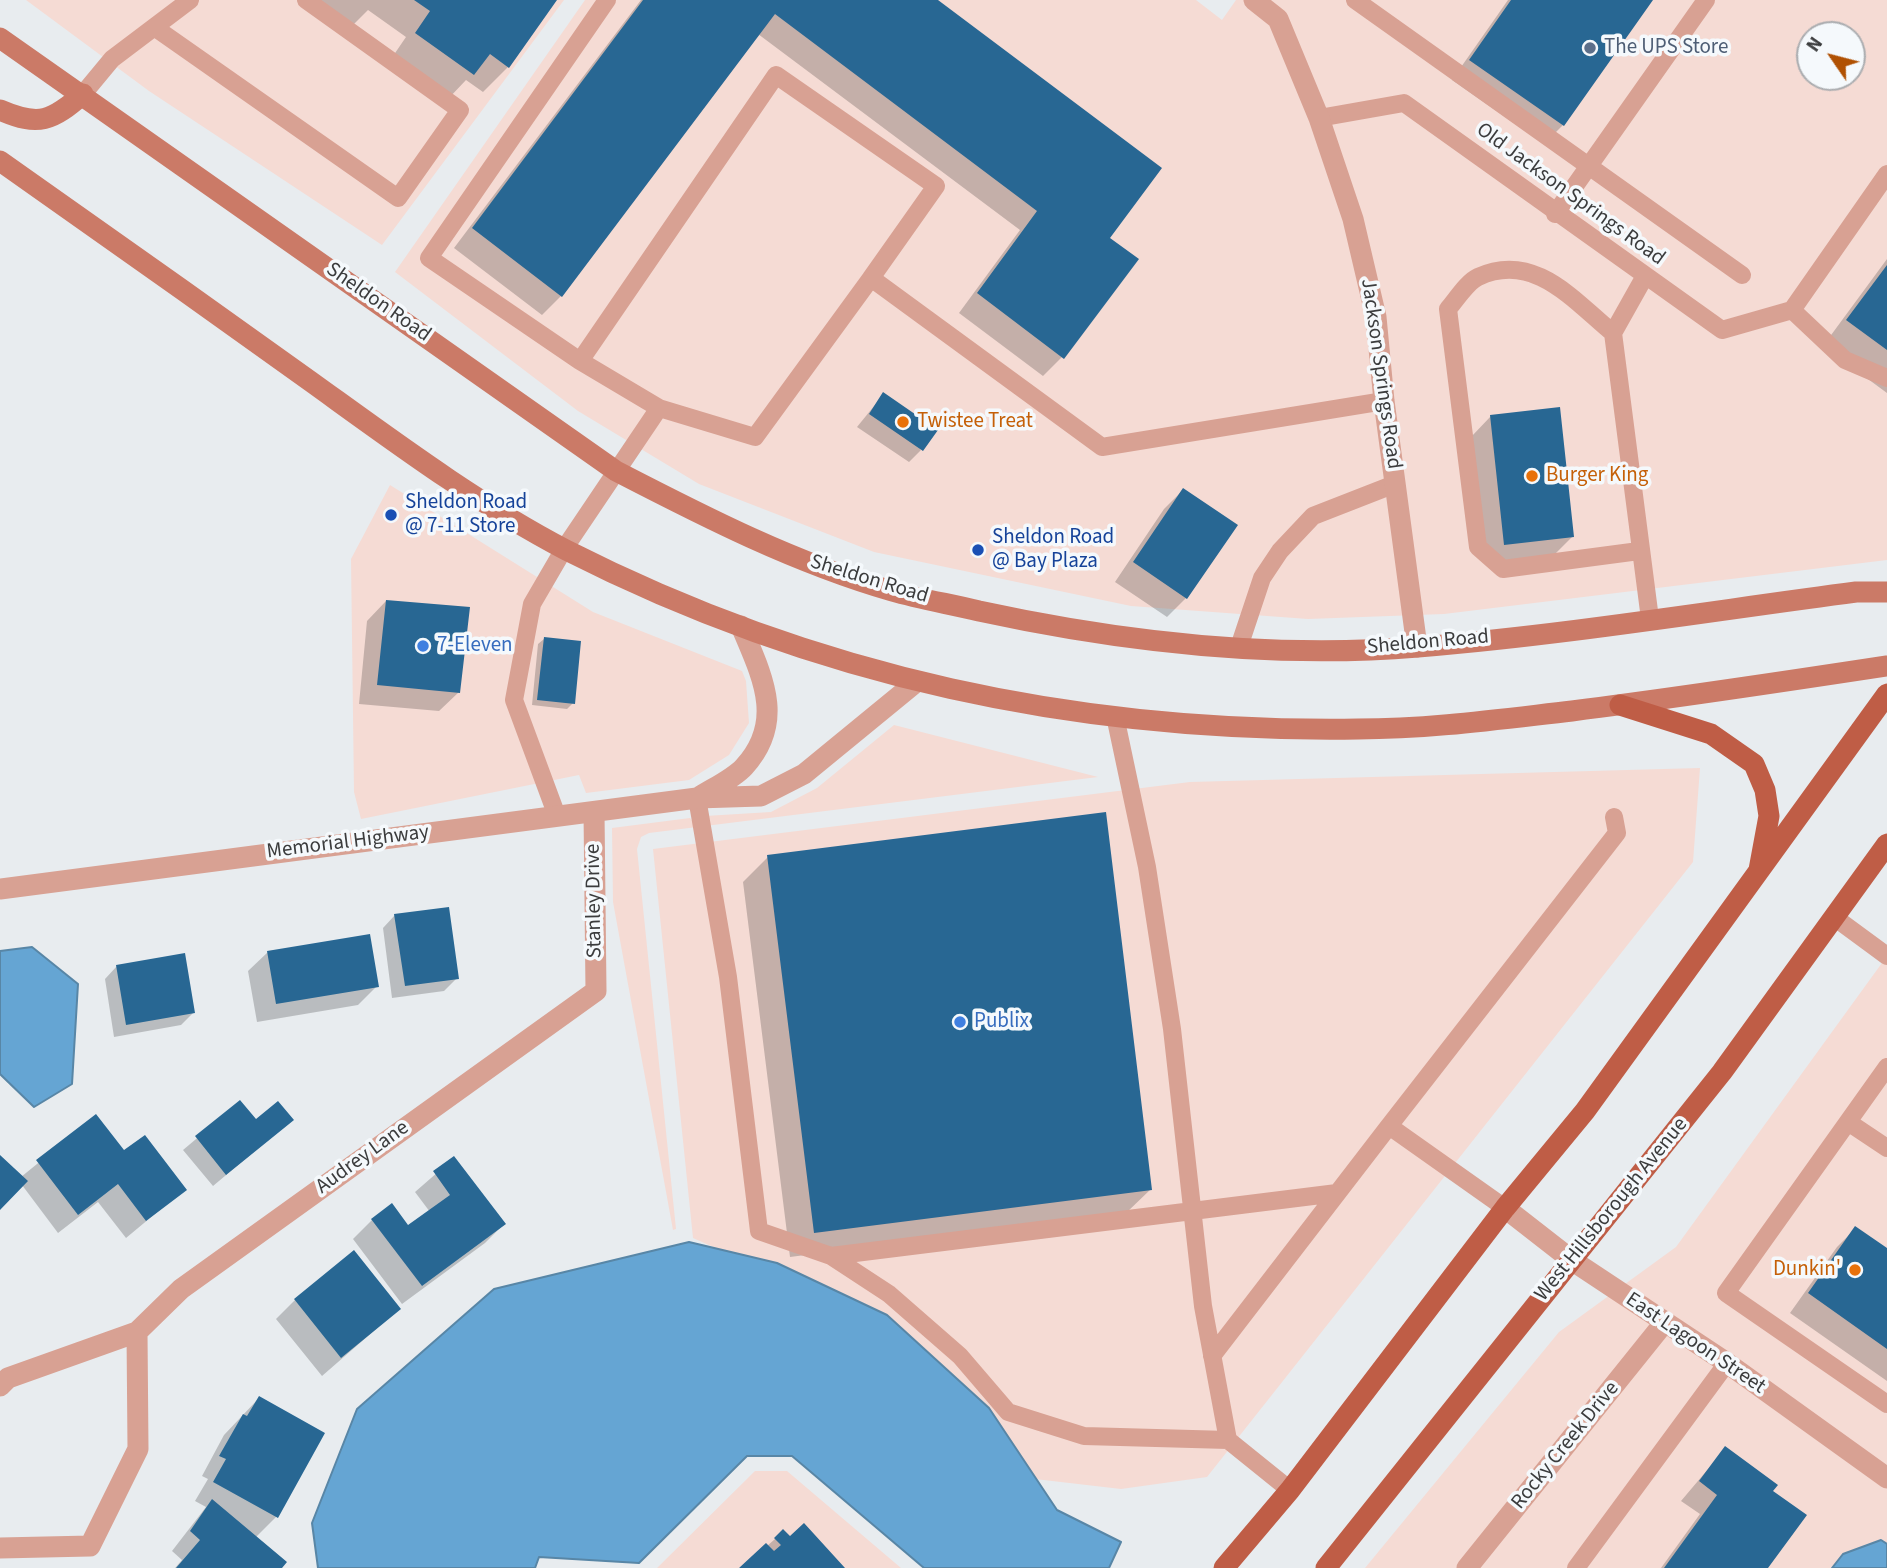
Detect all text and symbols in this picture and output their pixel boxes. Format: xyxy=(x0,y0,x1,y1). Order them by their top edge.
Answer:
north arrow xyxy=(1796,21,1866,91)
text: N xyxy=(1800,32,1830,58)
place label: The UPS Store xyxy=(1604,35,1728,61)
marker: The UPS Store xyxy=(1582,40,1598,56)
street label: Old Jackson Springs Road xyxy=(1471,118,1669,272)
street label: Sheldon Road xyxy=(321,258,435,348)
street label: Jackson Springs Road xyxy=(1354,277,1406,471)
place label: Twistee Treat xyxy=(917,409,1033,435)
marker: Twistee Treat xyxy=(895,414,911,430)
place label: Burger King xyxy=(1546,463,1648,489)
marker: Burger King xyxy=(1524,468,1540,484)
place label: Sheldon Road @ 7-11 Store xyxy=(405,490,527,540)
marker: Sheldon Road @ 7-11 Store xyxy=(383,507,399,523)
place label: Sheldon Road @ Bay Plaza xyxy=(992,525,1114,575)
marker: Sheldon Road @ Bay Plaza xyxy=(970,542,986,558)
street label: Sheldon Road xyxy=(807,550,931,610)
street label: Sheldon Road xyxy=(1366,625,1490,661)
place label: 7-Eleven xyxy=(437,633,513,659)
marker: 7-Eleven xyxy=(415,638,431,654)
street label: Memorial Highway xyxy=(265,821,431,865)
street label: Stanley Drive xyxy=(581,843,609,959)
place label: Publix xyxy=(974,1009,1029,1035)
marker: Publix xyxy=(952,1014,968,1030)
street label: West Hillsborough Avenue xyxy=(1530,1113,1694,1307)
street label: Audrey Lane xyxy=(312,1116,414,1200)
place label: Dunkin' xyxy=(1773,1257,1841,1283)
marker: Dunkin' xyxy=(1847,1262,1863,1278)
street label: East Lagoon Street xyxy=(1620,1288,1770,1400)
street label: Rocky Creek Drive xyxy=(1507,1377,1625,1515)

